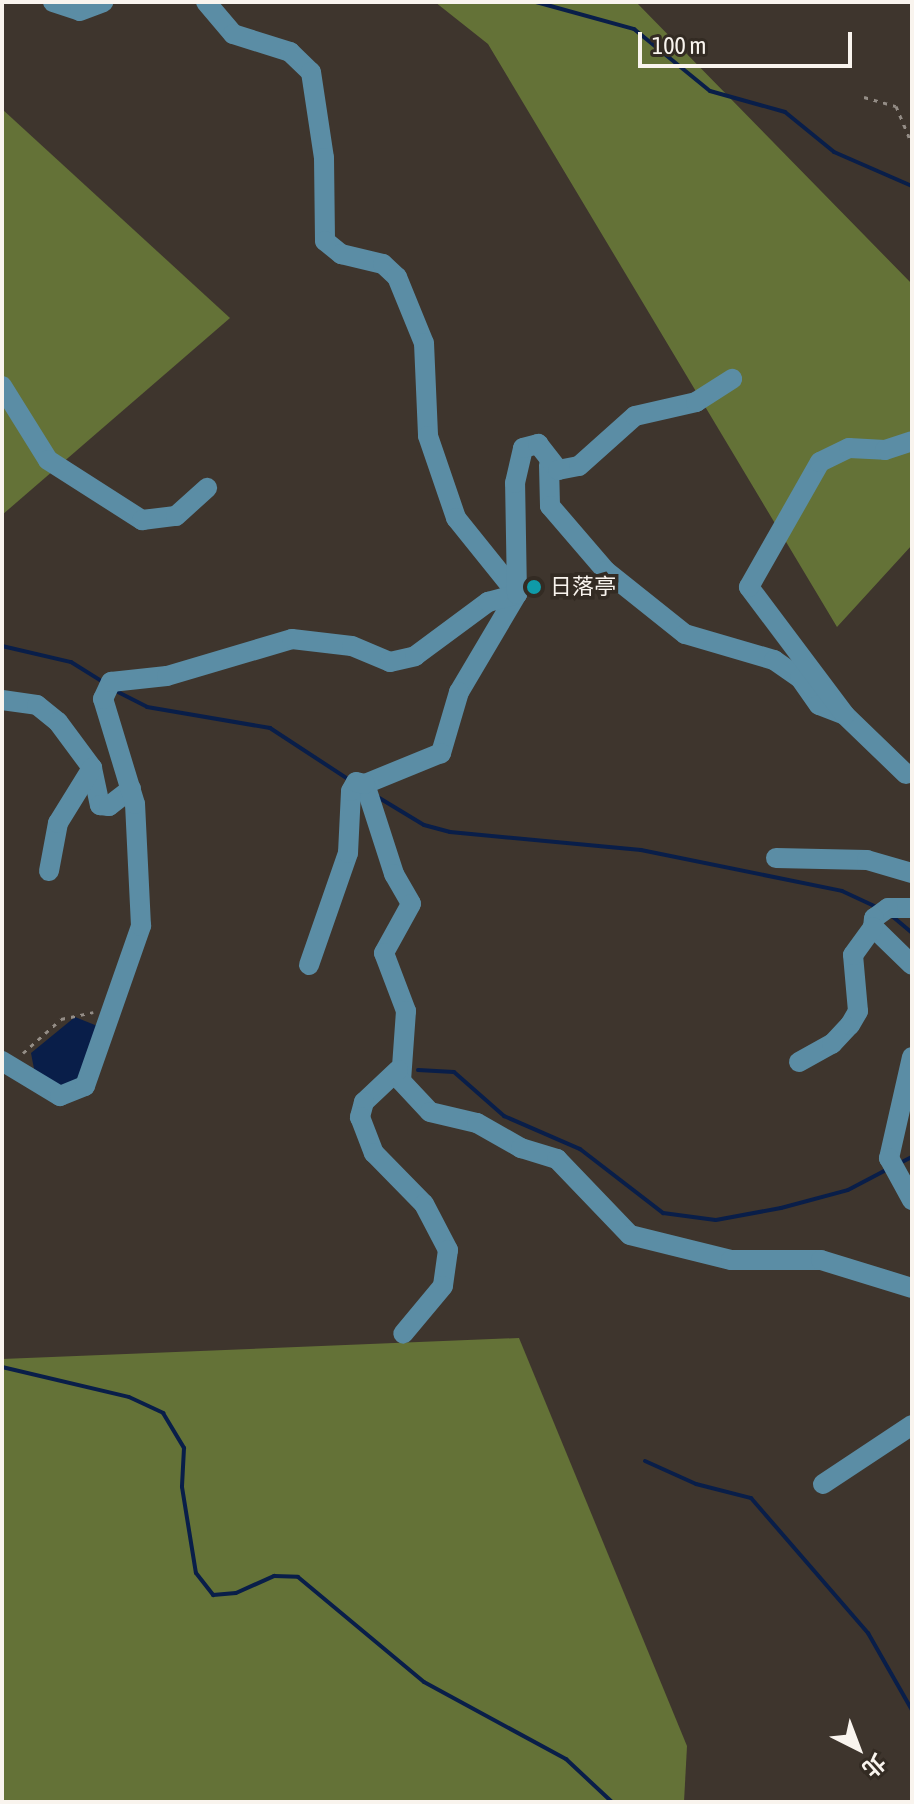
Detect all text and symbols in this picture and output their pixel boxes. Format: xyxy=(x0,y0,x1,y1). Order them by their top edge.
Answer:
scale bar xyxy=(642,16,856,66)
text: 100 m xyxy=(652,32,706,59)
place label: 日落亭 xyxy=(550,574,616,600)
marker: 日落亭 xyxy=(525,578,543,596)
north arrow xyxy=(818,1708,898,1788)
text: 北 xyxy=(857,1749,891,1783)

